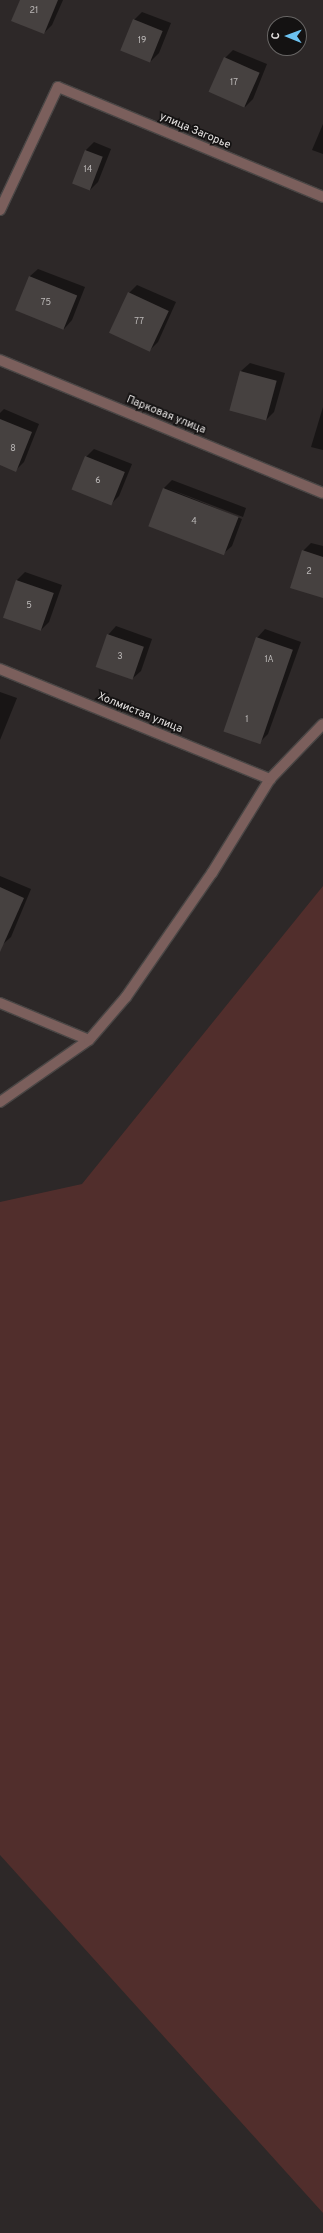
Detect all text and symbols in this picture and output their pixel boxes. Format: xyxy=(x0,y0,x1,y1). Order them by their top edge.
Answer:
house number: 21 xyxy=(30,6,38,16)
north arrow xyxy=(267,16,307,56)
text: С xyxy=(269,32,283,39)
house number: 19 xyxy=(138,36,146,46)
house number: 17 xyxy=(230,78,238,88)
street label: улица Загорье xyxy=(157,110,233,152)
house number: 14 xyxy=(84,165,92,175)
house number: 75 xyxy=(41,298,51,308)
house number: 77 xyxy=(134,317,144,327)
street label: Парковая улица xyxy=(124,393,208,437)
house number: 8 xyxy=(10,444,16,454)
house number: 6 xyxy=(95,476,101,486)
house number: 4 xyxy=(191,517,197,527)
house number: 2 xyxy=(306,567,312,577)
house number: 5 xyxy=(26,601,32,611)
house number: 3 xyxy=(117,652,123,662)
house number: 1А xyxy=(264,655,274,665)
street label: Холмистая улица xyxy=(96,690,184,736)
house number: 1 xyxy=(245,715,249,725)

